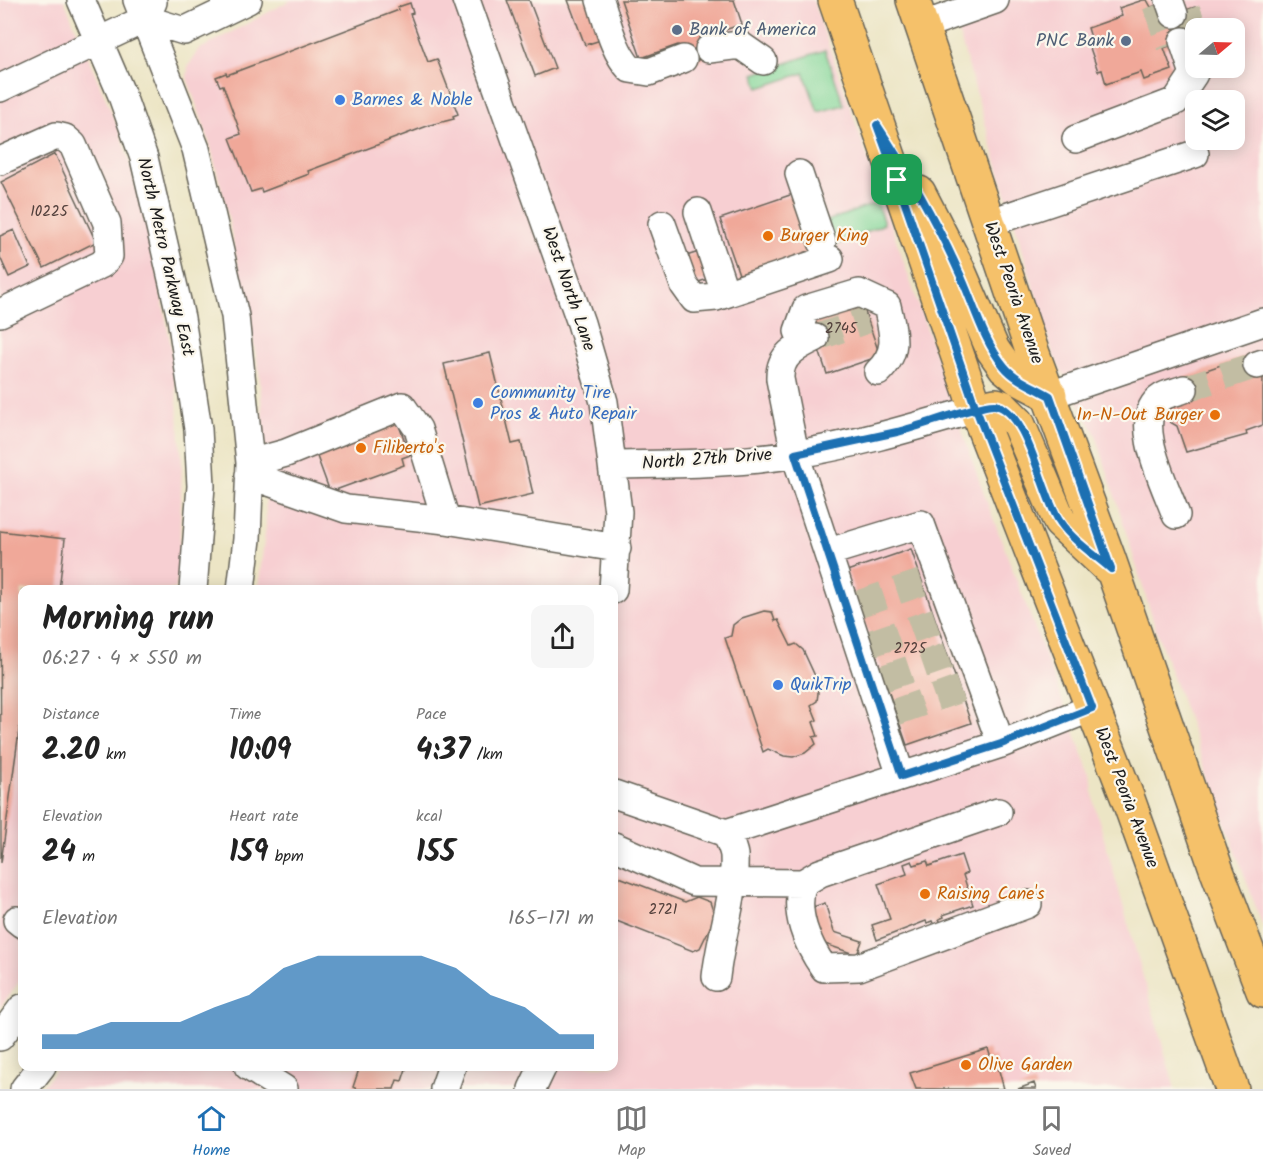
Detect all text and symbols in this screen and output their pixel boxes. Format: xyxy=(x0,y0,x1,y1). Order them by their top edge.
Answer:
place label: Bank of America xyxy=(689,16,816,45)
north arrow xyxy=(1185,18,1245,78)
map controls xyxy=(1185,18,1245,150)
marker: Bank of America xyxy=(670,23,684,37)
place label: PNC Bank xyxy=(1036,27,1115,56)
marker: PNC Bank xyxy=(1119,34,1133,48)
place label: Barnes & Noble xyxy=(352,86,473,115)
button: layers xyxy=(1185,90,1245,150)
marker: Barnes & Noble xyxy=(333,93,347,107)
pin xyxy=(871,154,922,205)
street label: North Metro Parkway East xyxy=(128,155,202,360)
icon: arrive xyxy=(880,163,913,196)
house number: 10225 xyxy=(30,200,69,224)
street label: West Peoria Avenue xyxy=(975,218,1051,368)
place label: Burger King xyxy=(780,222,869,251)
street label: West North Lane xyxy=(533,223,603,355)
marker: Burger King xyxy=(761,229,775,243)
house number: 2745 xyxy=(825,317,858,341)
place label: Community Tire Pros & Auto Repair xyxy=(490,379,638,429)
marker: Community Tire Pros & Auto Repair xyxy=(471,396,485,410)
place label: In-N-Out Burger xyxy=(1077,401,1204,430)
marker: In-N-Out Burger xyxy=(1208,408,1222,422)
place label: Filiberto's xyxy=(373,434,445,463)
marker: Filiberto's xyxy=(354,441,368,455)
street label: North 27th Drive xyxy=(641,441,773,479)
text: Morning run xyxy=(42,594,214,647)
button: share xyxy=(531,605,594,668)
house number: 2725 xyxy=(894,637,927,661)
text: 06:27 · 4 × 550 m xyxy=(42,643,202,675)
place label: QuikTrip xyxy=(790,671,852,700)
marker: QuikTrip xyxy=(771,678,785,692)
text: Distance xyxy=(42,702,100,727)
text: Time xyxy=(229,702,261,727)
text: Pace xyxy=(416,702,447,727)
street label: West Peoria Avenue xyxy=(1086,723,1166,873)
text: 2.20 xyxy=(42,727,99,775)
text: 10:09 xyxy=(229,727,291,775)
text: 4:37 xyxy=(416,727,470,775)
text: km xyxy=(99,742,126,767)
text: /km xyxy=(470,742,503,767)
text: Elevation xyxy=(42,804,103,829)
text: Heart rate xyxy=(229,804,299,829)
text: kcal xyxy=(416,804,442,829)
text: 24 xyxy=(42,829,76,877)
text: 159 xyxy=(229,829,268,877)
text: 155 xyxy=(416,829,455,877)
text: m xyxy=(76,844,95,869)
text: bpm xyxy=(268,844,304,869)
place label: Raising Cane's xyxy=(937,880,1045,909)
marker: Raising Cane's xyxy=(918,887,932,901)
house number: 2721 xyxy=(648,898,678,922)
text: Elevation xyxy=(42,903,118,935)
text: 165–171 m xyxy=(508,903,594,935)
place label: Olive Garden xyxy=(978,1051,1073,1080)
marker: Olive Garden xyxy=(959,1058,973,1072)
tab: Home xyxy=(192,1102,230,1163)
tab: Map xyxy=(615,1102,648,1163)
tab: Saved xyxy=(1033,1102,1071,1163)

